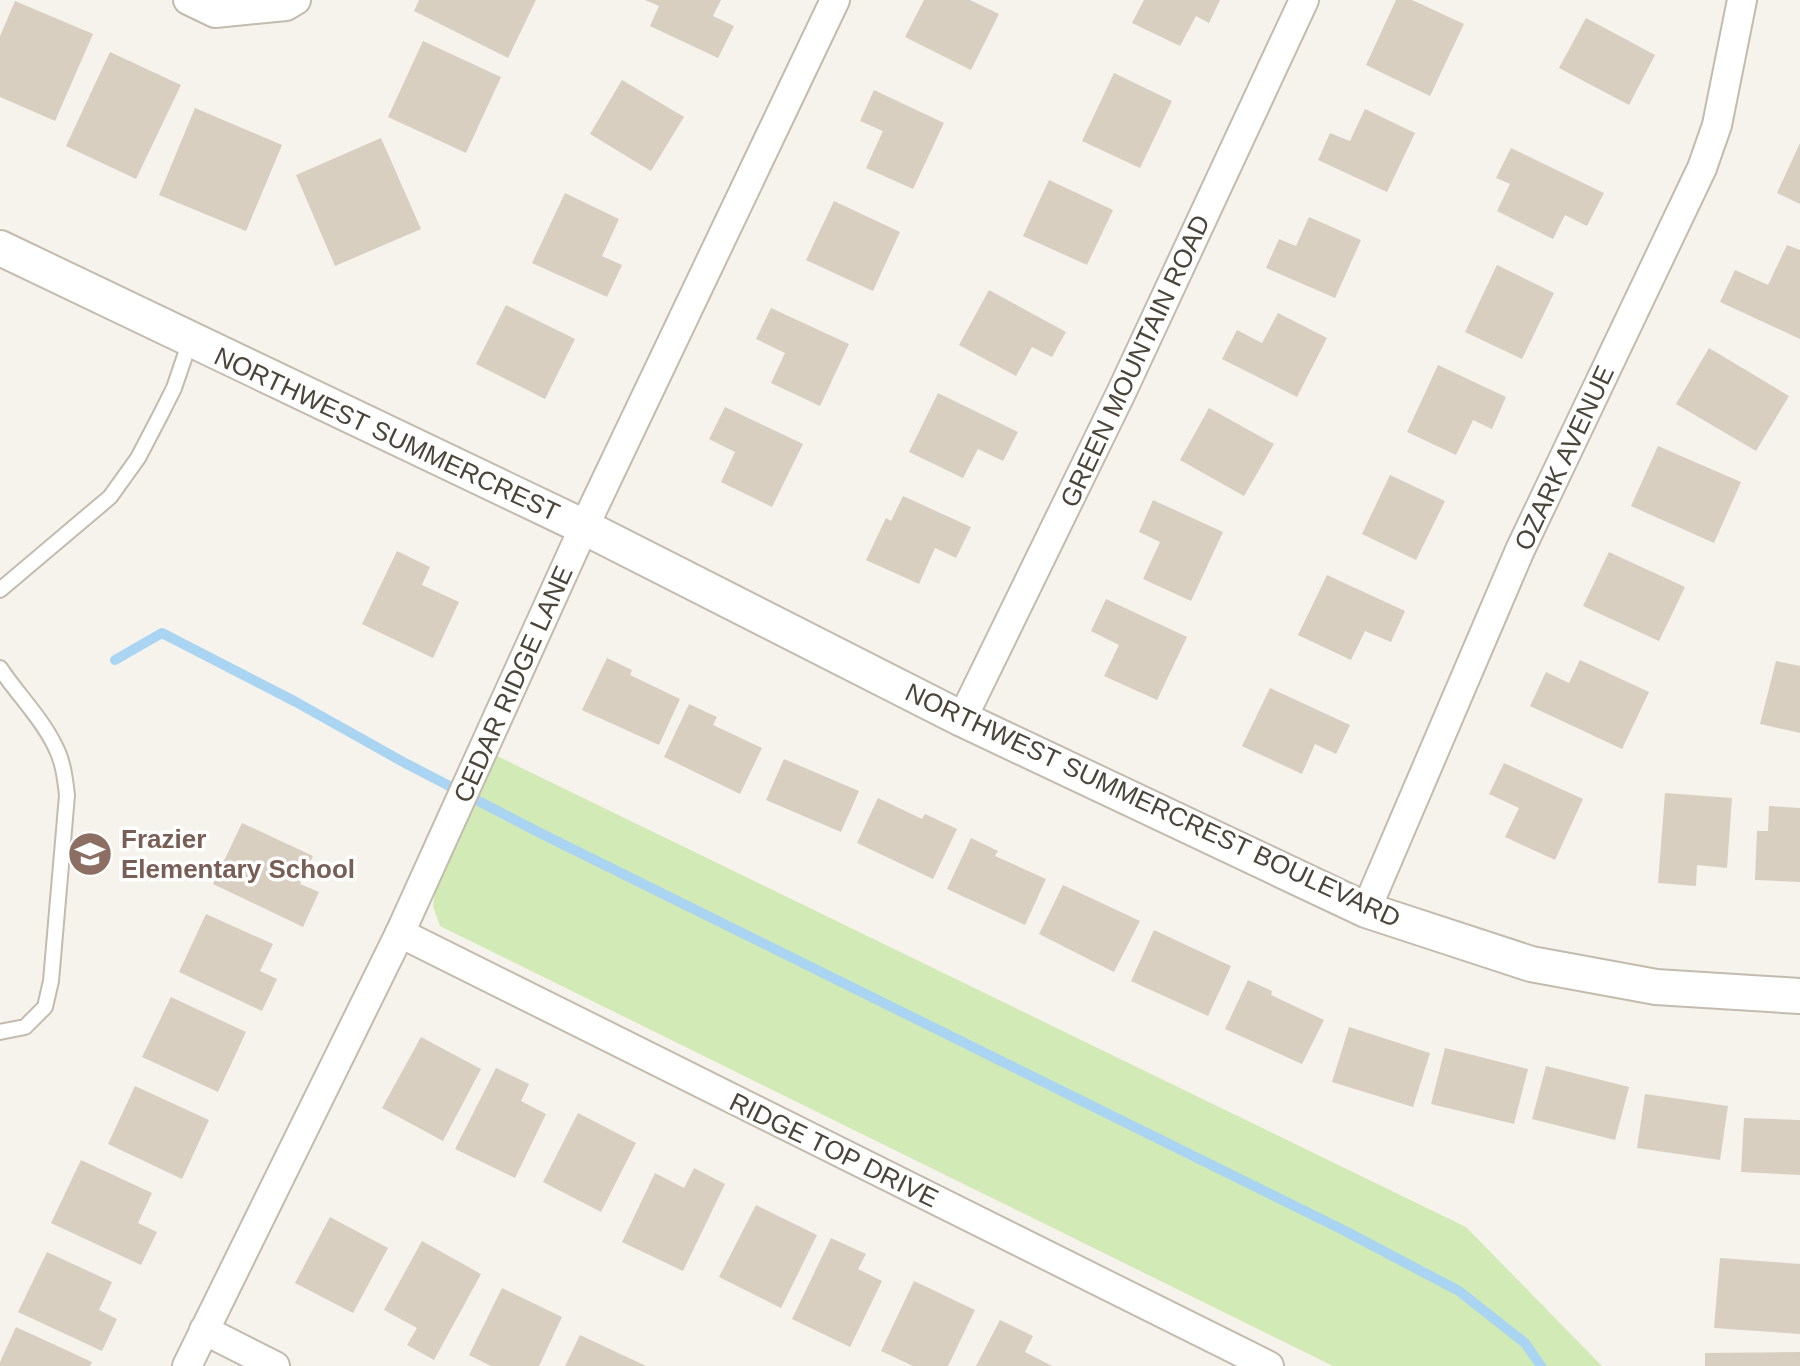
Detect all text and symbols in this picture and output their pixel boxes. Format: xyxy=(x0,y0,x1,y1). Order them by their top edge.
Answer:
street label: GREEN MOUNTAIN ROAD xyxy=(1054,210,1216,512)
street label: NORTHWEST SUMMERCREST xyxy=(210,341,565,527)
street label: OZARK AVENUE xyxy=(1508,361,1620,555)
street label: CEDAR RIDGE LANE xyxy=(447,561,579,807)
street label: NORTHWEST SUMMERCREST BOULEVARD xyxy=(901,677,1405,933)
place label: Frazier Elementary School xyxy=(121,824,355,884)
school or university icon: Frazier Elementary School xyxy=(66,830,114,878)
street label: RIDGE TOP DRIVE xyxy=(725,1086,943,1214)

